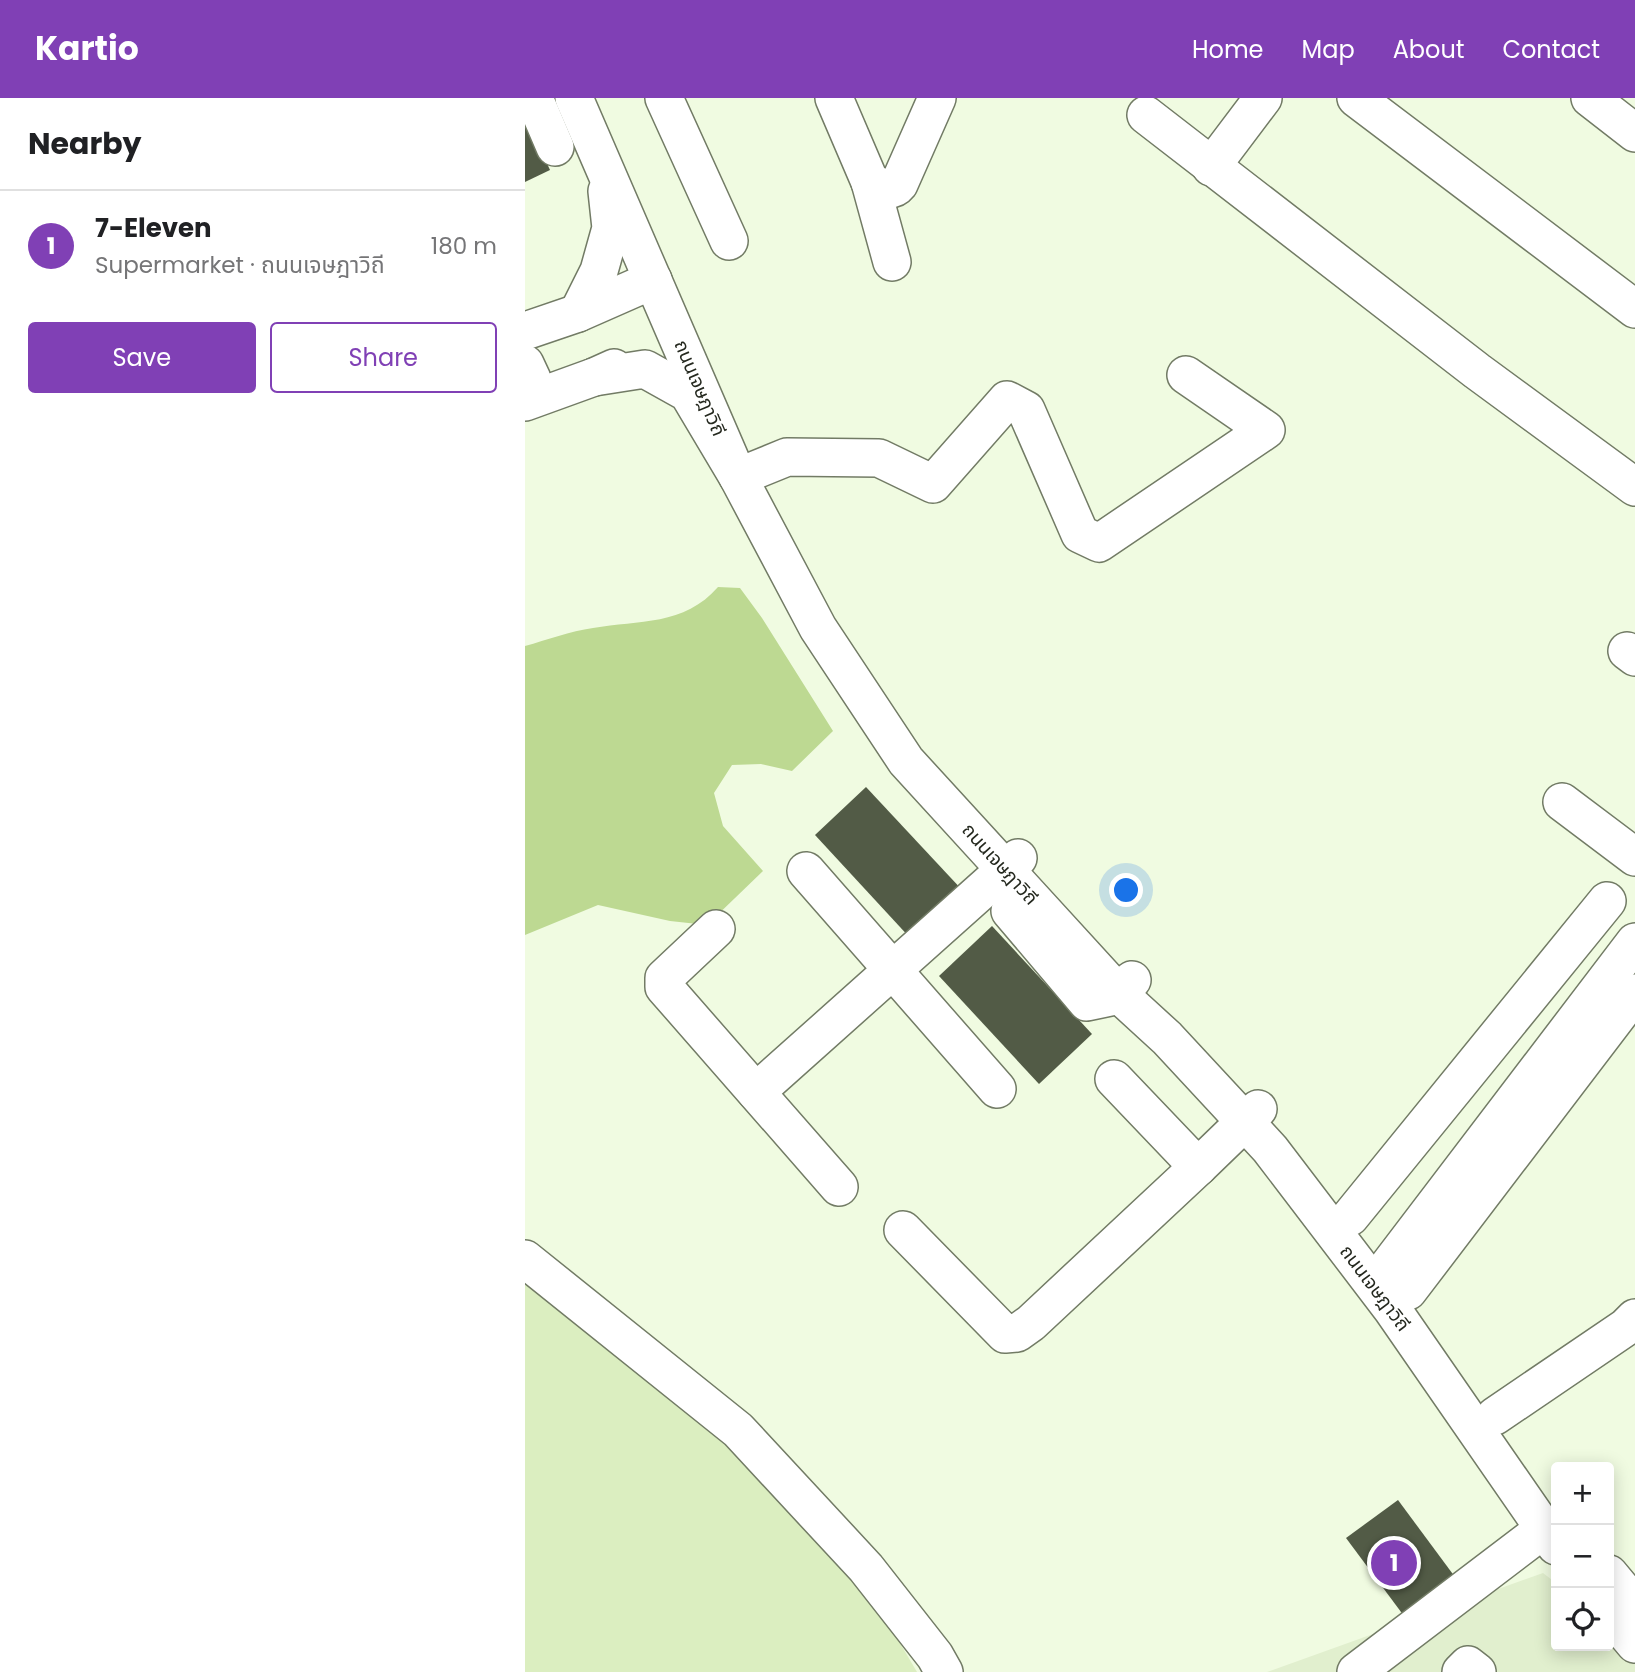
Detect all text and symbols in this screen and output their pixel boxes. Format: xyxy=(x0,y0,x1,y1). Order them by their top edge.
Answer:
text: Kartio xyxy=(35,25,139,72)
text: Home xyxy=(1192,33,1264,66)
text: Map xyxy=(1302,33,1355,66)
text: About xyxy=(1393,33,1464,66)
text: Contact xyxy=(1502,33,1600,66)
text: Nearby xyxy=(28,122,142,165)
text: 7-Eleven xyxy=(95,210,212,246)
text: 1 xyxy=(47,230,55,262)
text: 180 m xyxy=(431,230,497,262)
text: Supermarket · ถนนเจษฎาวิถี xyxy=(95,249,385,281)
button: Save xyxy=(28,322,256,393)
button: Share xyxy=(270,322,497,393)
street label: ถนนเจษฎาวิถี xyxy=(668,336,732,440)
street label: ถนนเจษฎาวิถี xyxy=(956,817,1044,911)
your location xyxy=(1109,873,1143,907)
street label: ถนนเจษฎาวิถี xyxy=(1334,1239,1416,1337)
map controls xyxy=(1551,1462,1614,1651)
button: + xyxy=(1551,1462,1614,1525)
button: − xyxy=(1551,1525,1614,1588)
pin: 1 xyxy=(1371,1537,1417,1589)
button: locate xyxy=(1551,1588,1614,1651)

